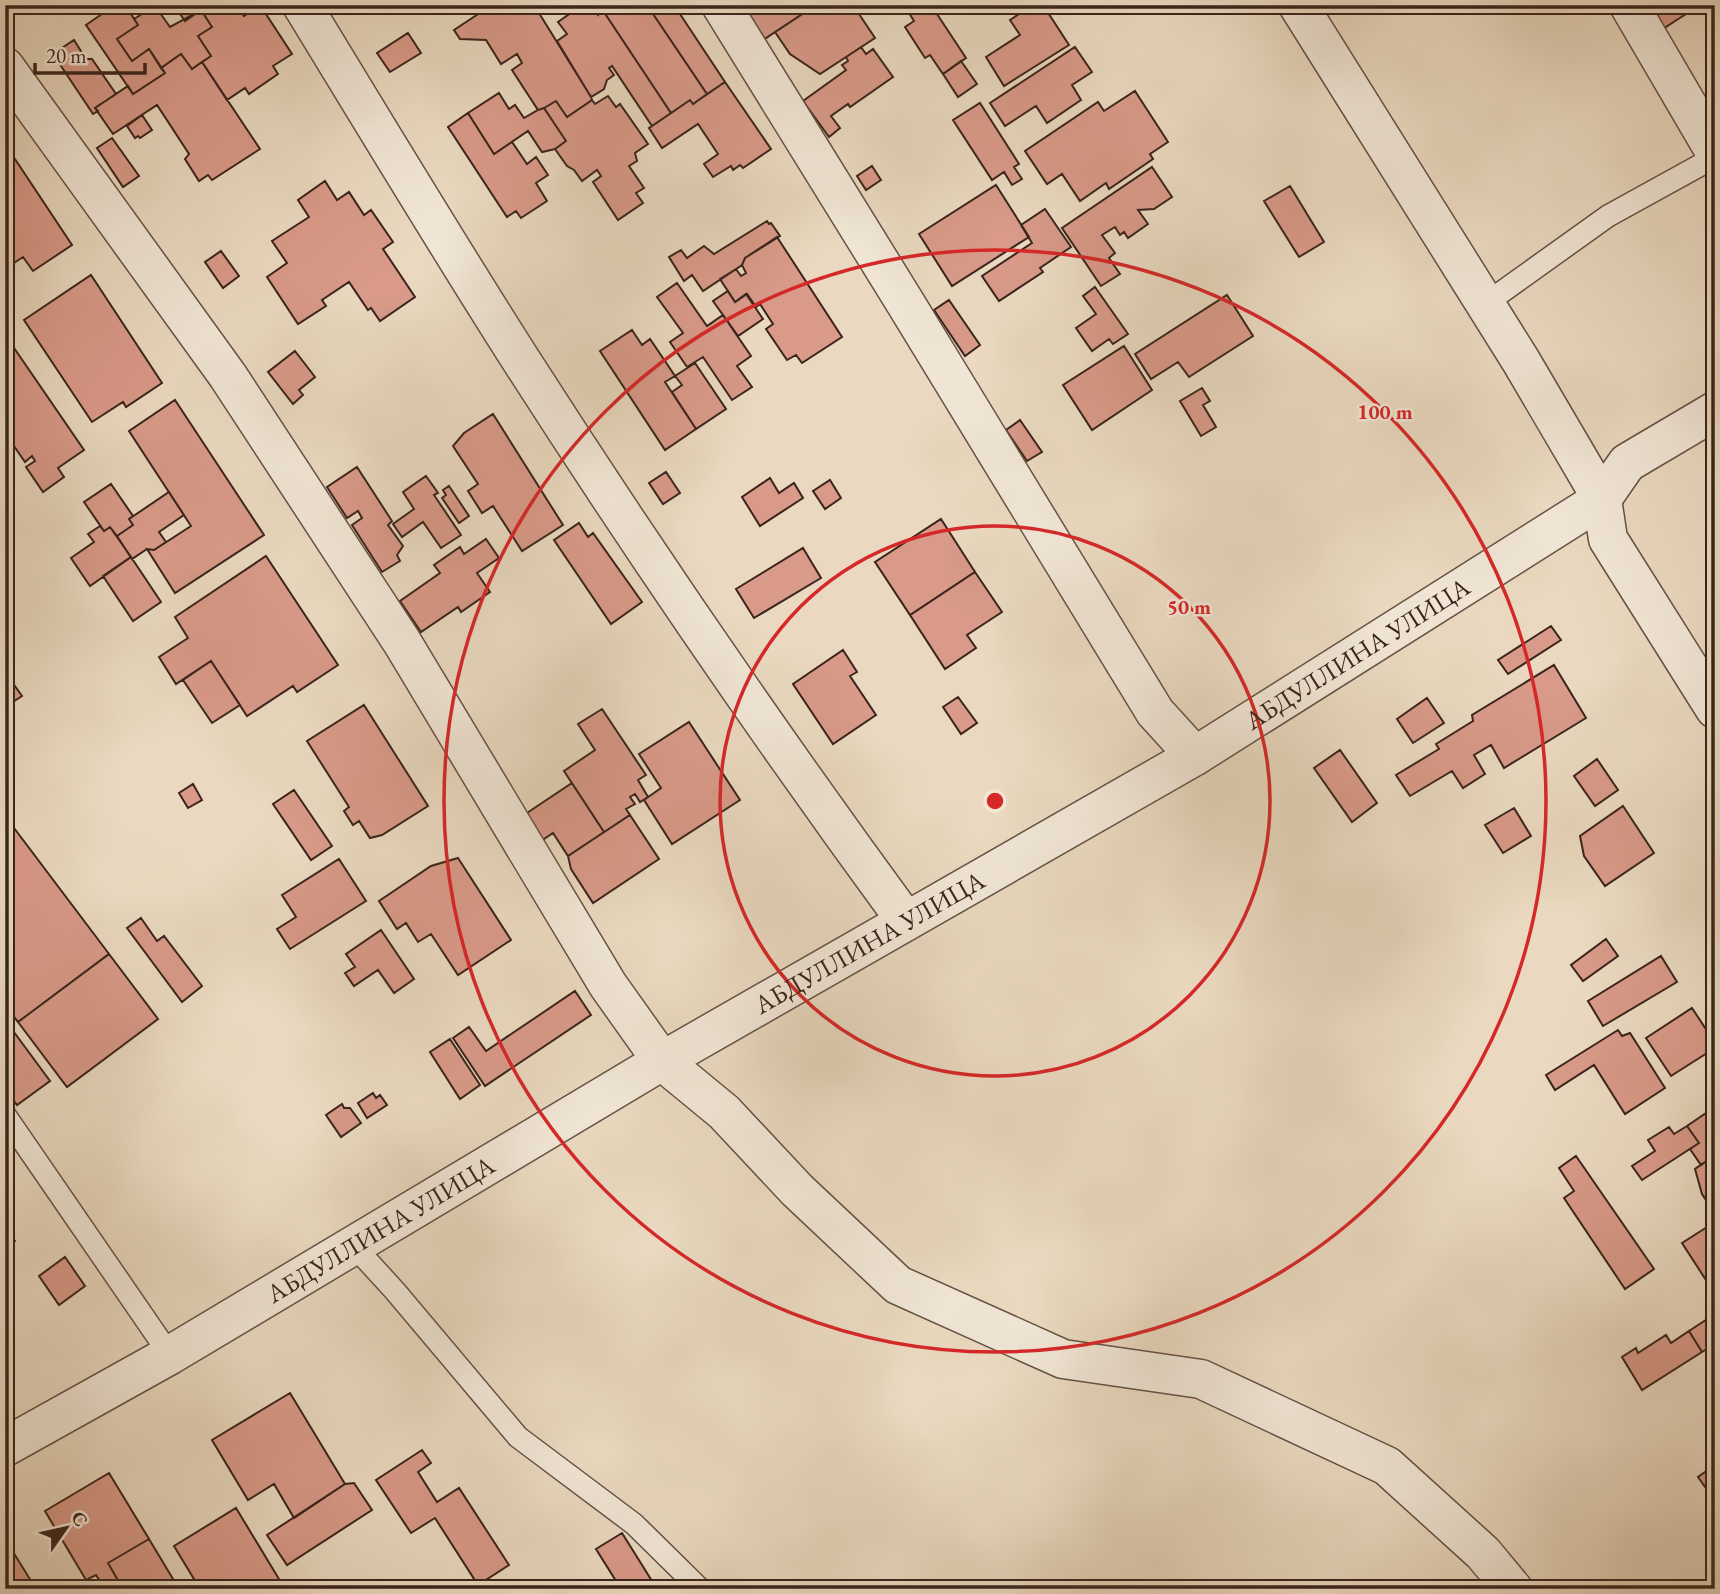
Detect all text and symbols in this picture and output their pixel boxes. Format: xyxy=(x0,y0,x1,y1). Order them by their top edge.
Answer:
scale bar xyxy=(35,32,145,76)
text: 20 m xyxy=(46,42,87,69)
text: 100 m xyxy=(1357,398,1413,425)
street label: АБДУЛЛИНА УЛИЦА xyxy=(1237,569,1477,738)
text: 50 m xyxy=(1167,593,1211,620)
centre of rings xyxy=(983,789,1007,813)
street label: АБДУЛЛИНА УЛИЦА xyxy=(747,862,992,1022)
street label: АБДУЛЛИНА УЛИЦА xyxy=(259,1147,502,1311)
north arrow xyxy=(32,1492,102,1562)
text: С xyxy=(66,1506,94,1531)

